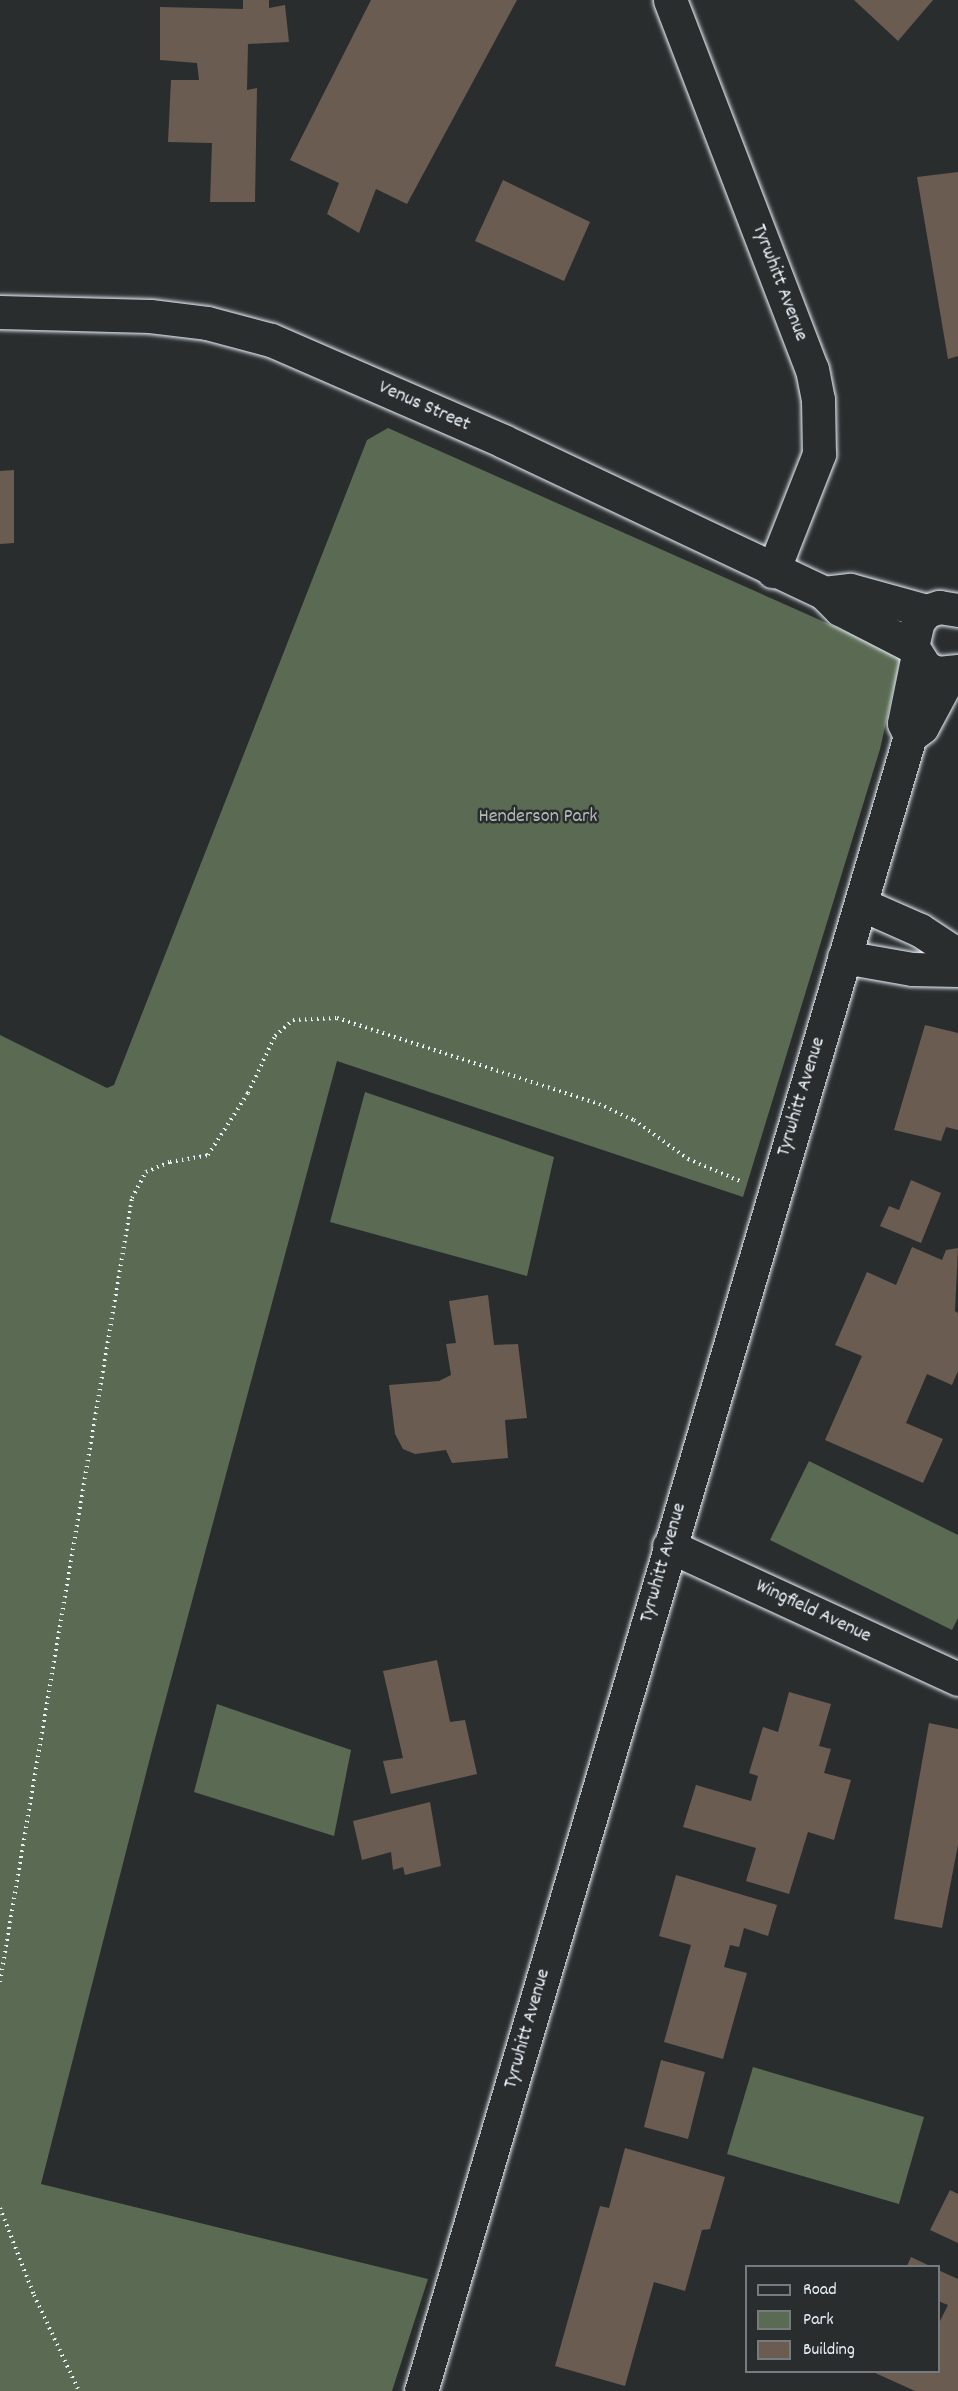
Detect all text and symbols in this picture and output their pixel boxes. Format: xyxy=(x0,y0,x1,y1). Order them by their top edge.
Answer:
street label: Tyrwhitt Avenue xyxy=(746,221,812,345)
street label: Venus Street xyxy=(374,376,474,438)
park label: Henderson Park xyxy=(478,805,598,829)
street label: Tyrwhitt Avenue xyxy=(773,1035,831,1159)
street label: Tyrwhitt Avenue xyxy=(635,1500,693,1626)
street label: Wingfield Avenue xyxy=(751,1575,875,1649)
street label: Tyrwhitt Avenue xyxy=(499,1966,557,2092)
legend xyxy=(745,2265,940,2373)
text: Road xyxy=(803,2278,837,2303)
text: Park xyxy=(803,2308,834,2333)
text: Building xyxy=(803,2338,855,2363)

